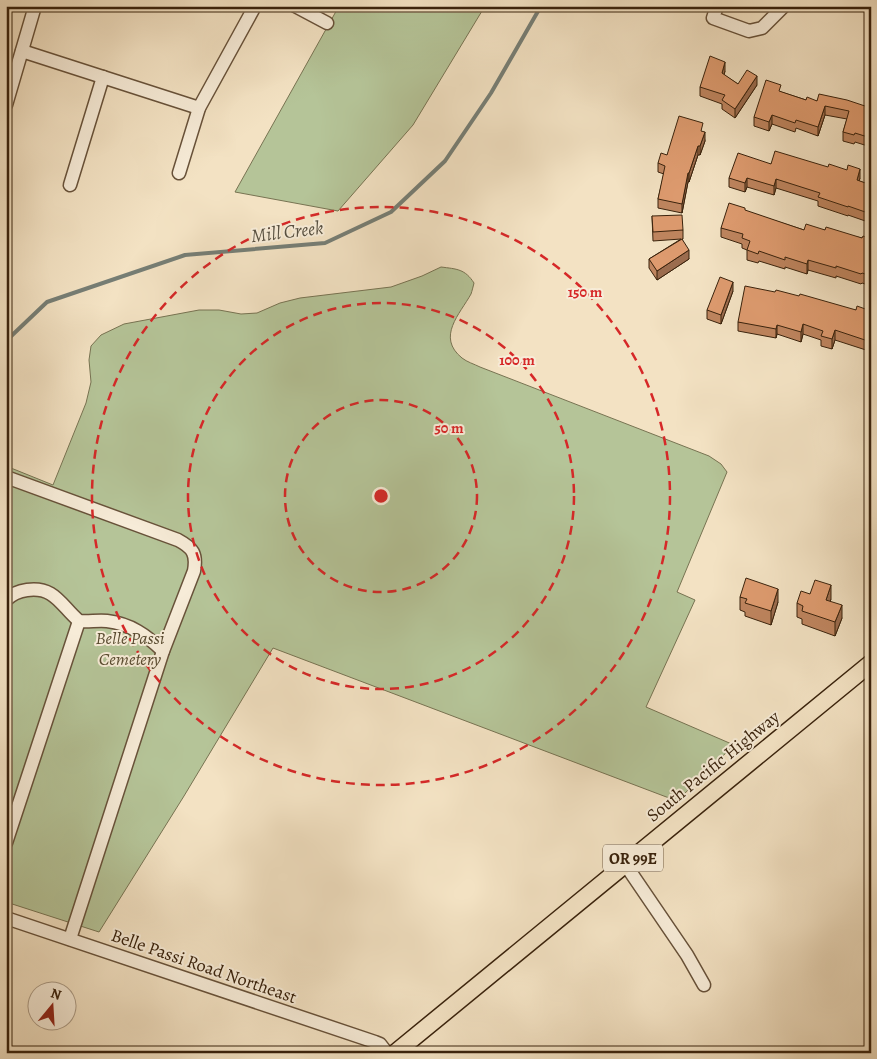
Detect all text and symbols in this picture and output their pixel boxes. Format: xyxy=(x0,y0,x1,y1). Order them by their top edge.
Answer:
water label: Mill Creek xyxy=(250,215,325,249)
text: 150 m xyxy=(568,282,603,302)
text: 100 m xyxy=(499,350,535,370)
text: 50 m xyxy=(434,418,464,438)
centre of rings xyxy=(372,487,390,505)
park label: Belle Passi Cemetery xyxy=(95,626,165,671)
street label: South Pacific Highway xyxy=(641,704,785,827)
road number: OR 99E xyxy=(603,844,663,871)
street label: Belle Passi Road Northeast xyxy=(108,923,300,1009)
north arrow xyxy=(28,982,78,1032)
text: N xyxy=(48,984,64,1005)

